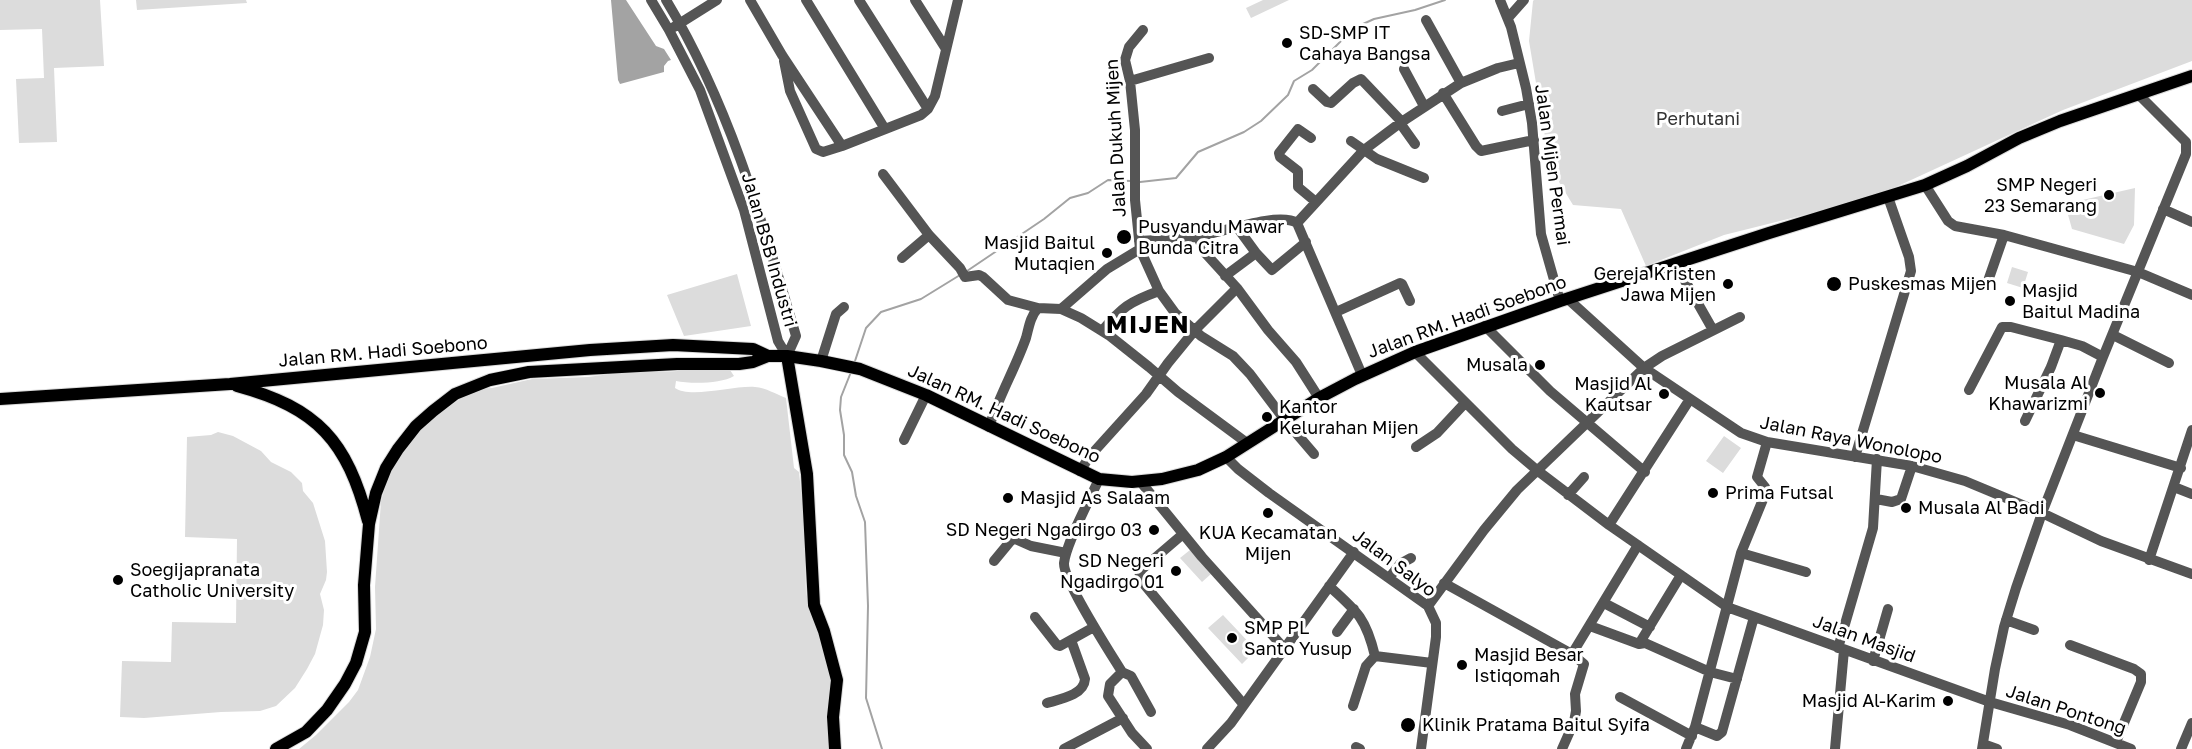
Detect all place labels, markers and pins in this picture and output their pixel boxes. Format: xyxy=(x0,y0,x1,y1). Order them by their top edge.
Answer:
place label: SD-SMP IT Cahaya Bangsa xyxy=(1299,22,1431,64)
marker: SD-SMP IT Cahaya Bangsa xyxy=(1280,36,1294,50)
place label: SMP Negeri 23 Semarang xyxy=(1984,174,2097,216)
marker: SMP Negeri 23 Semarang xyxy=(2102,188,2116,202)
place label: Pusyandu Mawar Bunda Citra xyxy=(1138,216,1284,258)
marker: Pusyandu Mawar Bunda Citra xyxy=(1115,228,1133,246)
place label: Masjid Baitul Mutaqien xyxy=(984,232,1095,274)
marker: Masjid Baitul Mutaqien xyxy=(1100,246,1114,260)
place label: Gereja Kristen Jawa Mijen xyxy=(1594,263,1716,306)
place label: Puskesmas Mijen xyxy=(1848,273,1997,295)
marker: Puskesmas Mijen xyxy=(1825,275,1843,293)
marker: Gereja Kristen Jawa Mijen xyxy=(1721,277,1735,291)
place label: Masjid Baitul Madina xyxy=(2022,280,2140,322)
marker: Masjid Baitul Madina xyxy=(2003,294,2017,308)
place label: Musala xyxy=(1466,354,1528,376)
marker: Musala xyxy=(1533,358,1547,372)
place label: Musala Al Khawarizmi xyxy=(1988,372,2088,415)
place label: Masjid Al Kautsar xyxy=(1574,373,1652,416)
marker: Musala Al Khawarizmi xyxy=(2093,386,2107,400)
marker: Masjid Al Kautsar xyxy=(1657,387,1671,401)
place label: Kantor Kelurahan Mijen xyxy=(1279,396,1419,438)
marker: Kantor Kelurahan Mijen xyxy=(1260,410,1274,424)
place label: Prima Futsal xyxy=(1725,482,1834,504)
marker: Prima Futsal xyxy=(1706,486,1720,500)
place label: Masjid As Salaam xyxy=(1020,487,1170,509)
marker: Masjid As Salaam xyxy=(1001,491,1015,505)
place label: Musala Al Badi xyxy=(1918,497,2045,519)
marker: Musala Al Badi xyxy=(1899,501,1913,515)
marker: KUA Kecamatan Mijen xyxy=(1261,506,1275,520)
place label: SD Negeri Ngadirgo 03 xyxy=(946,519,1142,541)
place label: KUA Kecamatan Mijen xyxy=(1199,522,1337,564)
marker: SD Negeri Ngadirgo 03 xyxy=(1147,523,1161,537)
place label: SD Negeri Ngadirgo 01 xyxy=(1060,550,1164,592)
place label: Soegijapranata Catholic University xyxy=(130,559,294,602)
marker: SD Negeri Ngadirgo 01 xyxy=(1169,564,1183,578)
marker: Soegijapranata Catholic University xyxy=(111,573,125,587)
place label: SMP PL Santo Yusup xyxy=(1244,617,1352,660)
marker: SMP PL Santo Yusup xyxy=(1225,631,1239,645)
place label: Masjid Besar Istiqomah xyxy=(1474,644,1584,686)
marker: Masjid Besar Istiqomah xyxy=(1455,658,1469,672)
place label: Masjid Al-Karim xyxy=(1802,690,1936,712)
marker: Masjid Al-Karim xyxy=(1941,694,1955,708)
place label: Klinik Pratama Baitul Syifa xyxy=(1422,714,1650,736)
marker: Klinik Pratama Baitul Syifa xyxy=(1399,716,1417,734)

